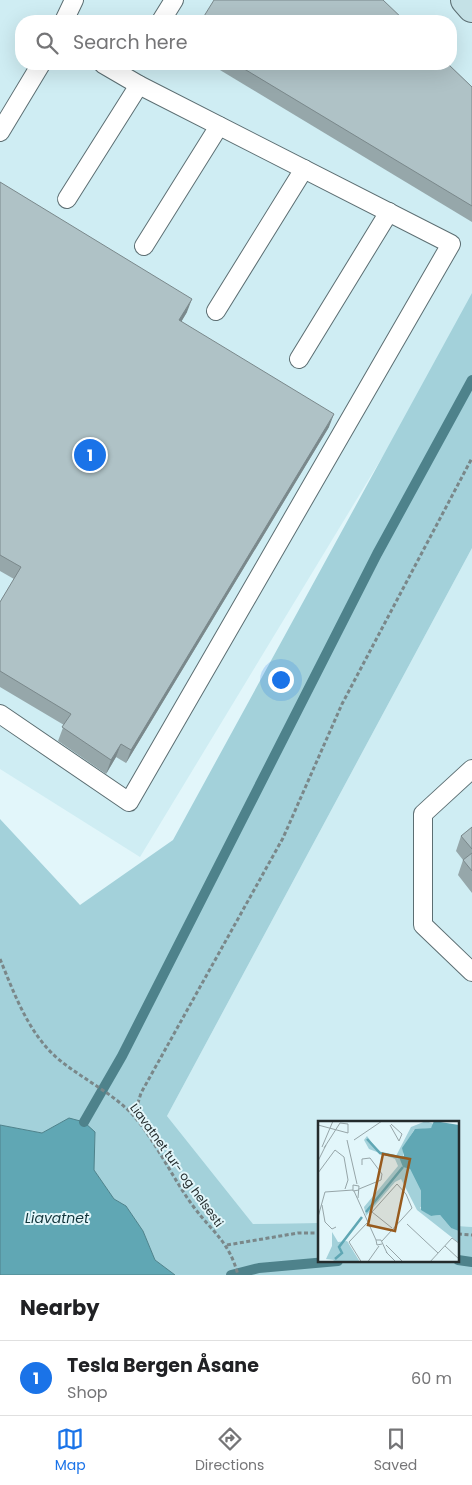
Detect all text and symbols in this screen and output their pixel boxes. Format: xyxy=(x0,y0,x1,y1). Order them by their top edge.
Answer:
search box xyxy=(15,15,457,70)
icon: search xyxy=(33,29,61,57)
text: Search here xyxy=(73,29,187,56)
pin: 1 xyxy=(74,436,106,474)
your location xyxy=(268,667,294,693)
street label: Liavatnet tur- og helsesti xyxy=(126,1100,228,1230)
inset map xyxy=(318,1121,460,1262)
water label: Liavatnet xyxy=(25,1208,90,1228)
text: Nearby xyxy=(20,1293,100,1322)
text: Tesla Bergen Åsane xyxy=(67,1352,259,1379)
text: 1 xyxy=(33,1367,39,1390)
text: 60 m xyxy=(411,1367,452,1390)
text: Shop xyxy=(67,1381,108,1404)
tab: Map xyxy=(55,1425,86,1476)
tab: Directions xyxy=(195,1425,264,1476)
tab: Saved xyxy=(374,1425,417,1476)

